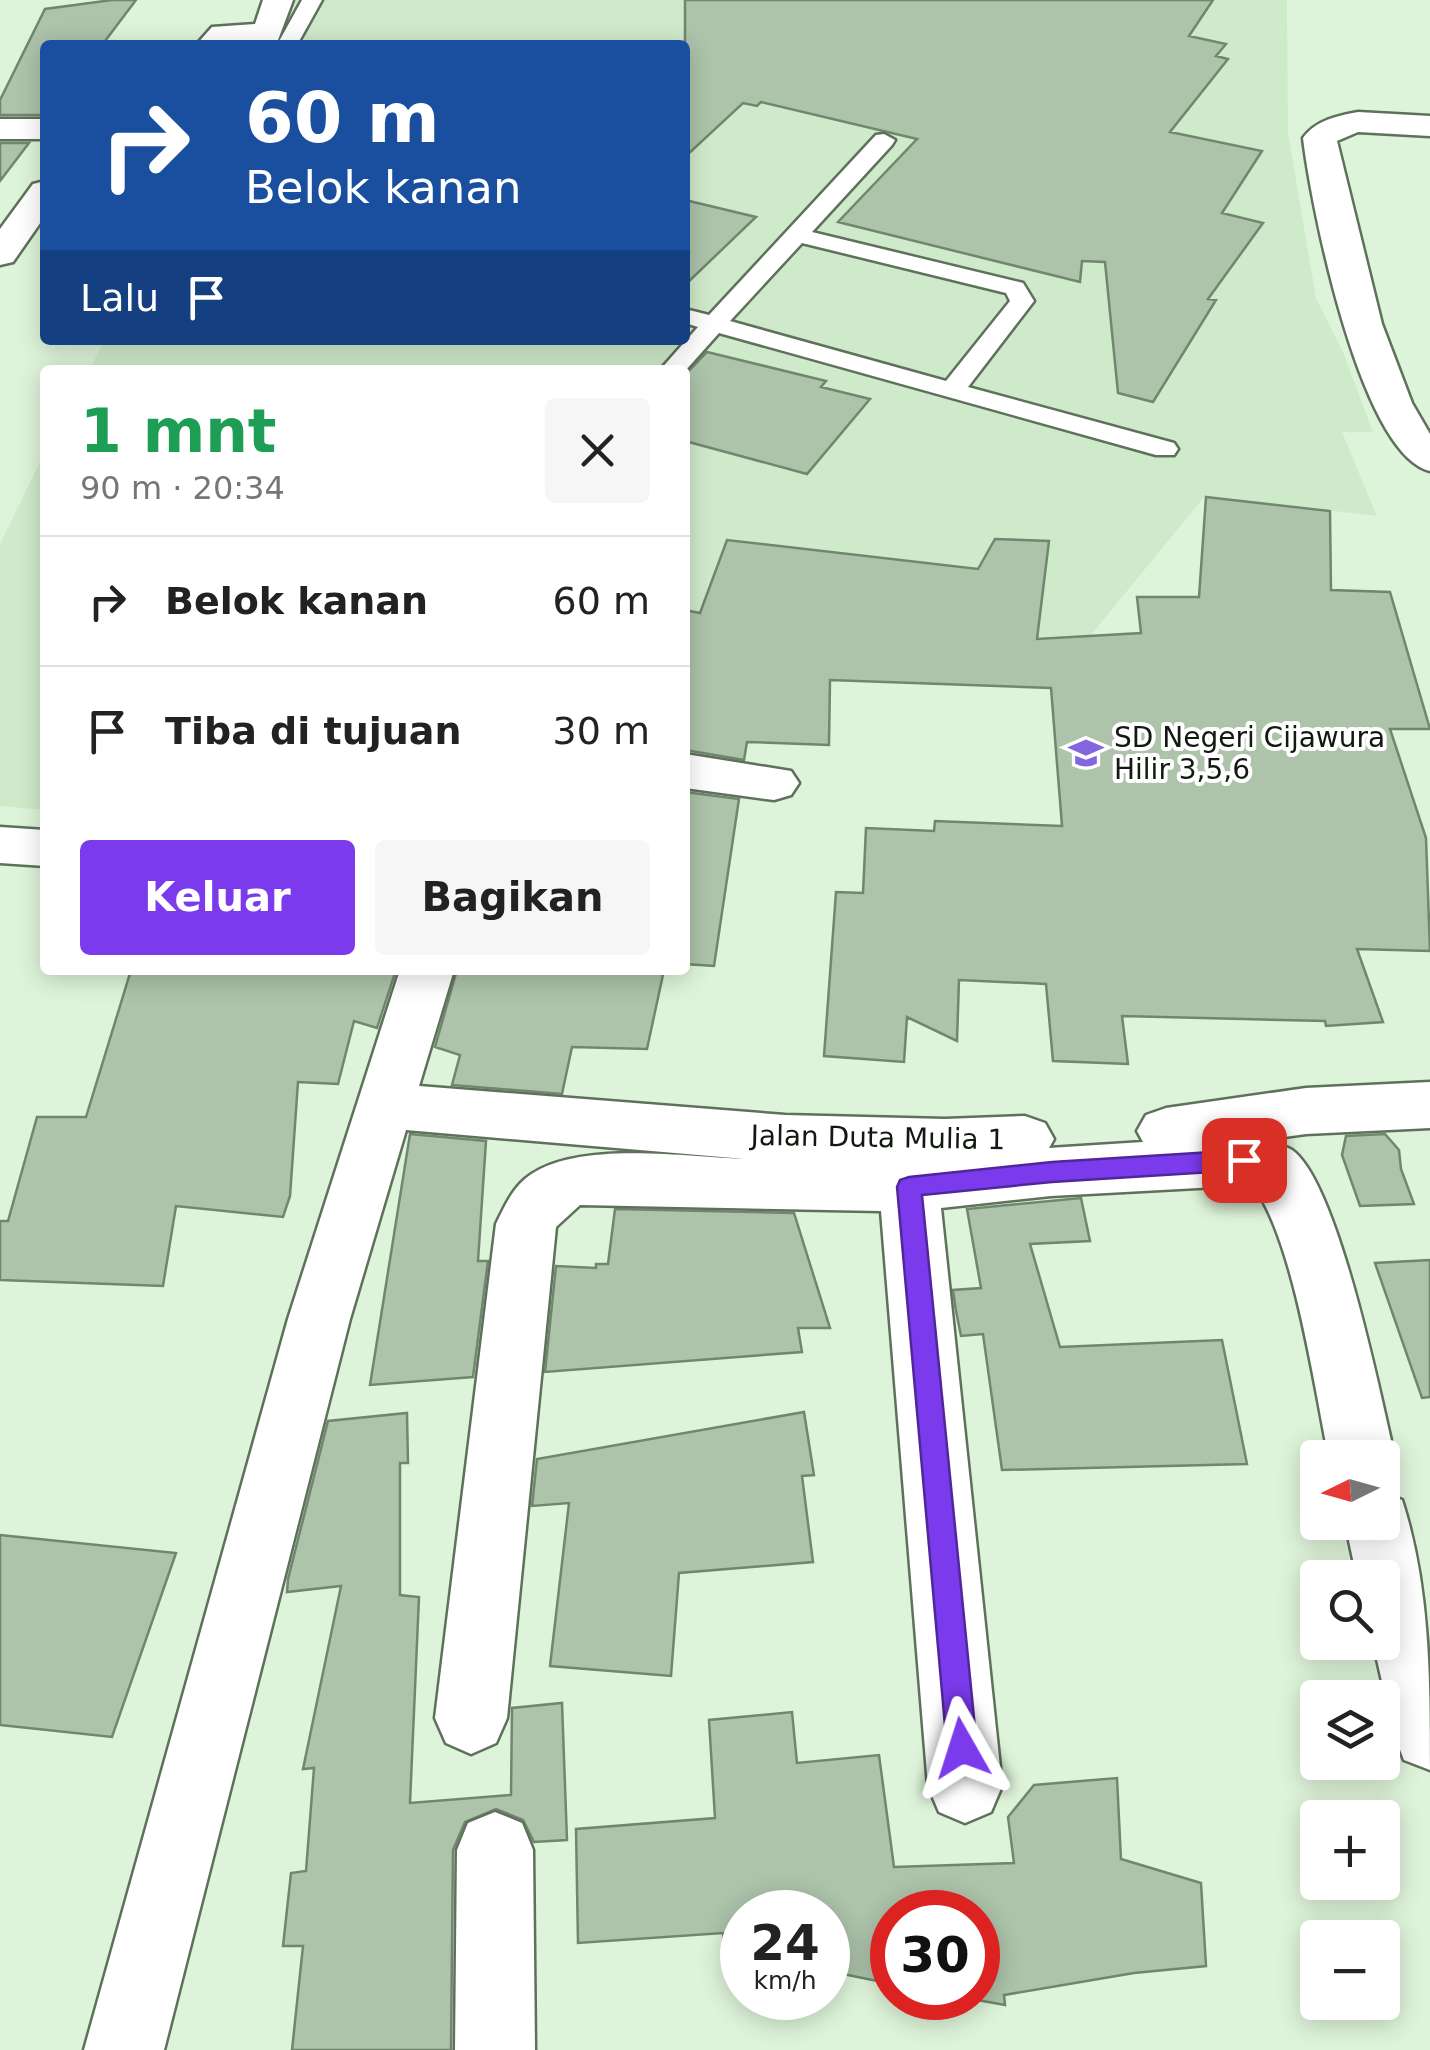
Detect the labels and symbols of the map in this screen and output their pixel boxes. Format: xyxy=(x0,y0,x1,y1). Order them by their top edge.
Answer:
place label: SD Negeri Cijawura Hilir 3,5,6 xyxy=(1114,721,1385,786)
school or university icon: SD Negeri Cijawura Hilir 3,5,6 xyxy=(1067,734,1105,772)
pin xyxy=(1202,1118,1287,1203)
street label: Jalan Duta Mulia 1 xyxy=(748,1119,1006,1156)
north arrow xyxy=(1300,1440,1400,1540)
position arrow xyxy=(910,1696,1014,1800)
speed limit sign: 30 xyxy=(870,1890,1000,2020)

